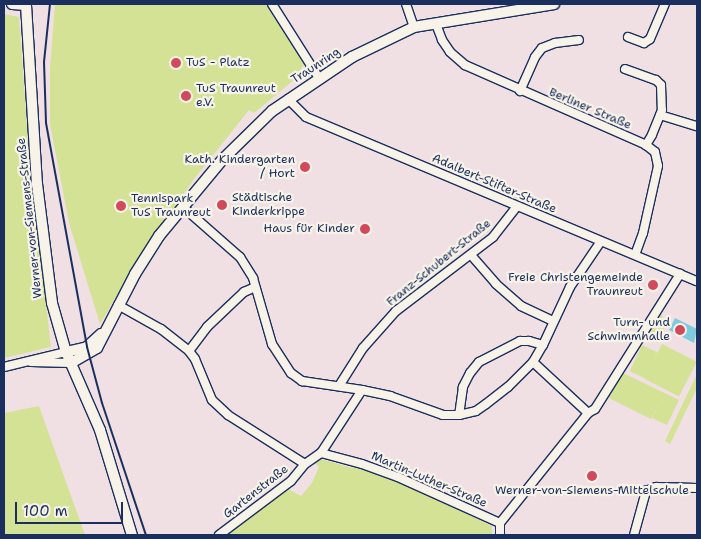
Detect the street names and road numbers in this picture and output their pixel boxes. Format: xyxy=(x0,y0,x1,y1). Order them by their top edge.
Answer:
street label: Traunring xyxy=(289,45,343,87)
street label: Berliner Straße xyxy=(547,85,633,133)
street label: Werner-von-Siemens-Straße xyxy=(14,137,46,299)
street label: Adalbert-Stifter-Straße xyxy=(430,151,558,217)
street label: Franz-Schubert-Straße xyxy=(384,216,494,310)
street label: Martin-Luther-Straße xyxy=(369,449,489,511)
street label: Gartenstraße xyxy=(221,462,291,522)

